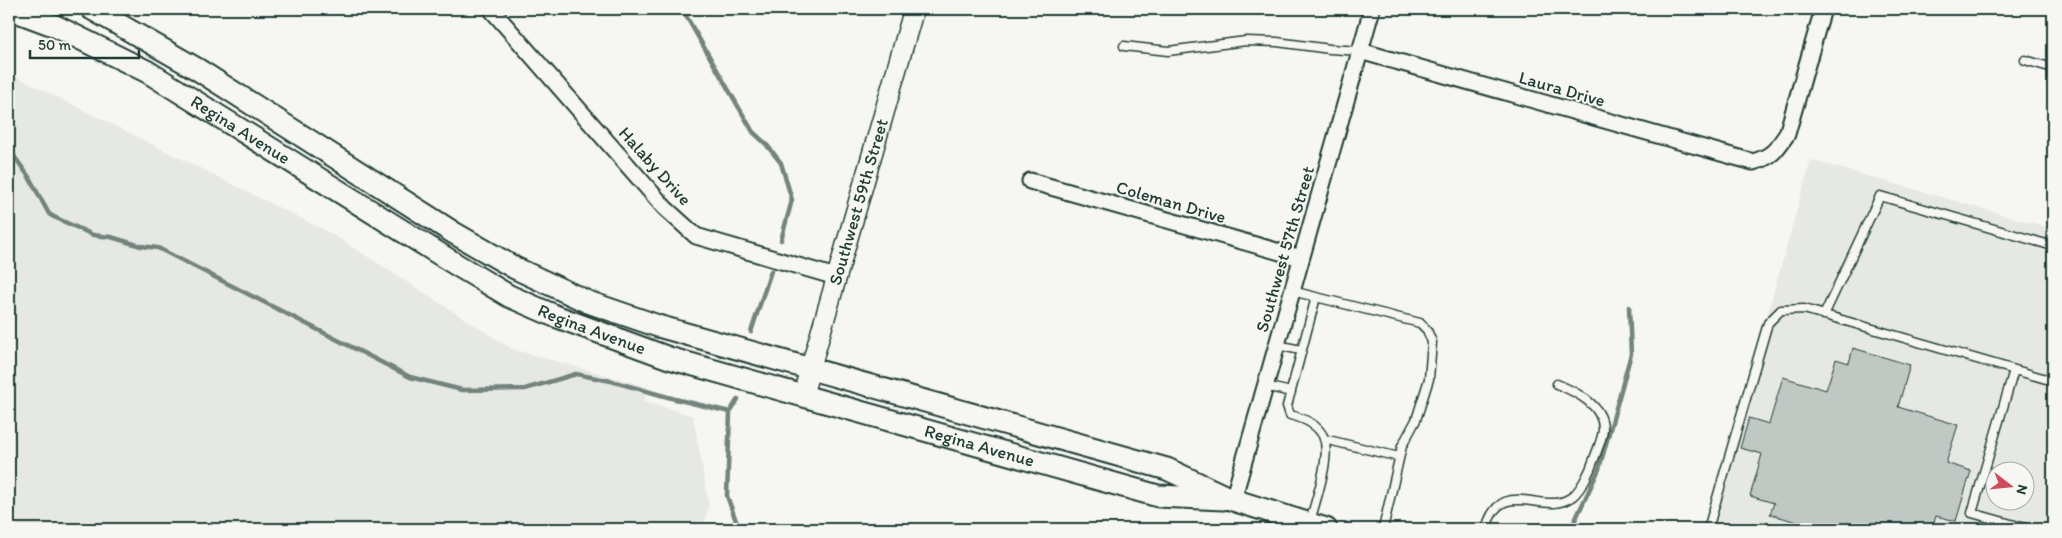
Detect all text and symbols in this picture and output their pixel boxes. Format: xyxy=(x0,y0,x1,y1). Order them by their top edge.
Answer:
scale bar xyxy=(30,28,139,60)
text: 50 m xyxy=(38,36,71,54)
street label: Laura Drive xyxy=(1516,66,1608,112)
street label: Regina Avenue xyxy=(187,90,294,169)
street label: Southwest 59th Street xyxy=(824,116,893,288)
street label: Halaby Drive xyxy=(614,122,696,210)
street label: Southwest 57th Street xyxy=(1251,163,1319,335)
street label: Coleman Drive xyxy=(1114,176,1228,228)
street label: Regina Avenue xyxy=(534,299,649,359)
street label: Regina Avenue xyxy=(922,420,1037,472)
north arrow xyxy=(1984,460,2034,510)
text: N xyxy=(2013,483,2031,496)

